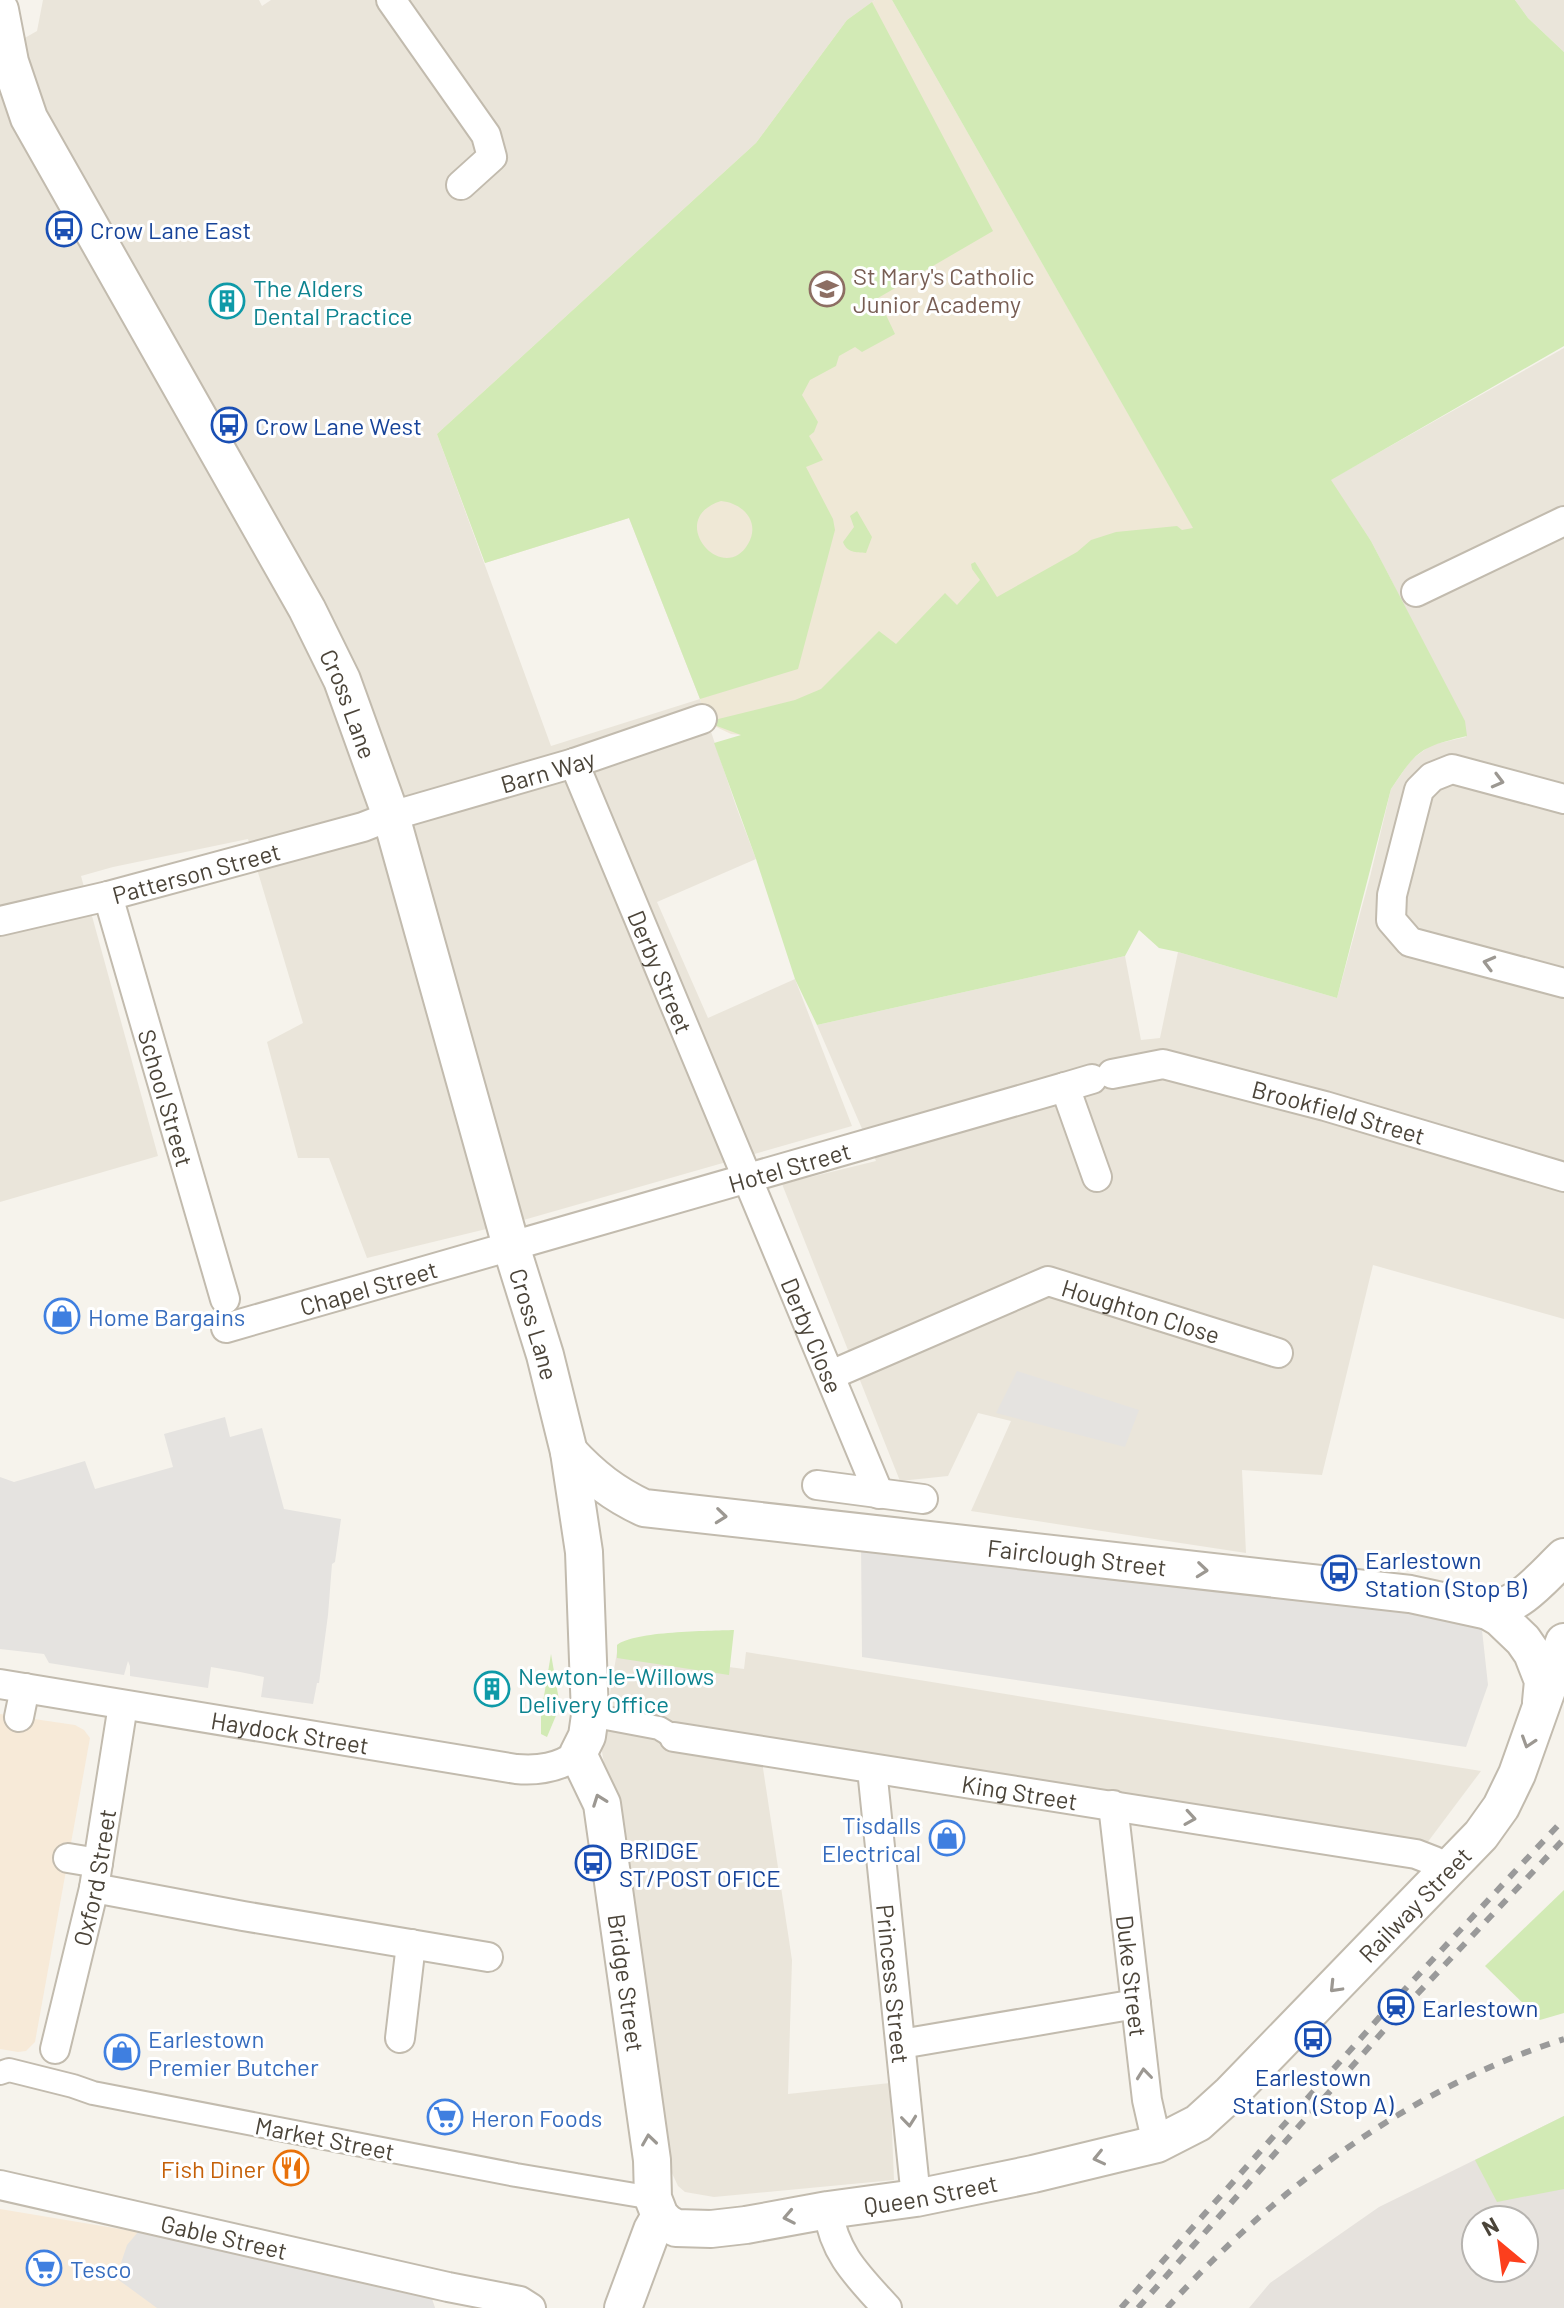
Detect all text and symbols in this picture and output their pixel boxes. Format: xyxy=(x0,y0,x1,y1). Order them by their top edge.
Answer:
bus stop icon: Crow Lane East xyxy=(45,210,83,248)
place label: Crow Lane East xyxy=(90,215,251,244)
place label: St Mary's Catholic Junior Academy xyxy=(853,261,1035,318)
school or university icon: St Mary's Catholic Junior Academy xyxy=(808,270,846,308)
place label: The Alders Dental Practice xyxy=(253,273,413,330)
building icon: The Alders Dental Practice xyxy=(208,282,246,320)
bus stop icon: Crow Lane West xyxy=(210,406,248,444)
place label: Crow Lane West xyxy=(255,411,422,440)
street label: Cross Lane xyxy=(314,644,383,762)
street label: Barn Way xyxy=(497,743,598,798)
one-way arrow xyxy=(1490,772,1504,788)
street label: Patterson Street xyxy=(109,836,283,909)
street label: Derby Street xyxy=(622,906,700,1037)
one-way arrow xyxy=(1482,956,1496,972)
street label: School Street xyxy=(133,1026,200,1170)
street label: Brookfield Street xyxy=(1249,1073,1429,1149)
street label: Hotel Street xyxy=(725,1135,854,1198)
street label: Chapel Street xyxy=(296,1254,440,1321)
street label: Cross Lane xyxy=(504,1264,565,1383)
street label: Houghton Close xyxy=(1058,1272,1224,1349)
street label: Derby Close xyxy=(776,1273,850,1397)
shop icon: Home Bargains xyxy=(43,1297,81,1335)
place label: Home Bargains xyxy=(88,1302,245,1331)
one-way arrow xyxy=(715,1508,728,1525)
street label: Fairclough Street xyxy=(986,1532,1168,1581)
place label: Earlestown Station (Stop B) xyxy=(1365,1545,1527,1602)
bus stop icon: Earlestown Station (Stop B) xyxy=(1320,1554,1358,1592)
one-way arrow xyxy=(1196,1562,1209,1579)
place label: Newton-le-Willows Delivery Office xyxy=(518,1661,714,1718)
building icon: Newton-le-Willows Delivery Office xyxy=(473,1670,511,1708)
street label: Haydock Street xyxy=(209,1705,371,1759)
one-way arrow xyxy=(1521,1734,1537,1748)
street label: King Street xyxy=(960,1768,1080,1815)
one-way arrow xyxy=(592,1794,609,1808)
street label: Oxford Street xyxy=(66,1807,121,1949)
one-way arrow xyxy=(1183,1808,1197,1825)
place label: Tisdalls Electrical xyxy=(822,1810,921,1867)
shop icon: Tisdalls Electrical xyxy=(928,1819,966,1857)
place label: BRIDGE ST/POST OFICE xyxy=(619,1835,781,1892)
street label: Railway Street xyxy=(1352,1840,1477,1968)
bus stop icon: BRIDGE ST/POST OFICE xyxy=(574,1844,612,1882)
street label: Princess Street xyxy=(871,1903,917,2065)
street label: Bridge Street xyxy=(603,1912,651,2054)
street label: Duke Street xyxy=(1111,1914,1154,2038)
one-way arrow xyxy=(1330,1978,1344,1992)
station icon: Earlestown xyxy=(1377,1988,1415,2026)
place label: Earlestown xyxy=(1422,1993,1538,2022)
bus stop icon: Earlestown Station (Stop A) xyxy=(1294,2020,1332,2058)
place label: Earlestown Premier Butcher xyxy=(148,2024,319,2081)
shop icon: Earlestown Premier Butcher xyxy=(103,2033,141,2071)
place label: Earlestown Station (Stop A) xyxy=(1232,2062,1394,2119)
one-way arrow xyxy=(1136,2068,1153,2081)
supermarket icon: Heron Foods xyxy=(426,2098,464,2136)
place label: Heron Foods xyxy=(471,2103,602,2132)
street label: Market Street xyxy=(253,2110,397,2166)
one-way arrow xyxy=(900,2115,917,2128)
one-way arrow xyxy=(641,2133,658,2147)
restaurant icon: Fish Diner xyxy=(272,2149,310,2187)
one-way arrow xyxy=(1093,2149,1106,2166)
place label: Fish Diner xyxy=(161,2154,265,2183)
street label: Queen Street xyxy=(862,2167,1000,2220)
north arrow xyxy=(1460,2204,1540,2284)
street label: Gable Street xyxy=(158,2208,290,2264)
one-way arrow xyxy=(782,2208,796,2225)
text: N xyxy=(1477,2211,1503,2241)
supermarket icon: Tesco xyxy=(25,2249,63,2287)
place label: Tesco xyxy=(70,2254,132,2283)

